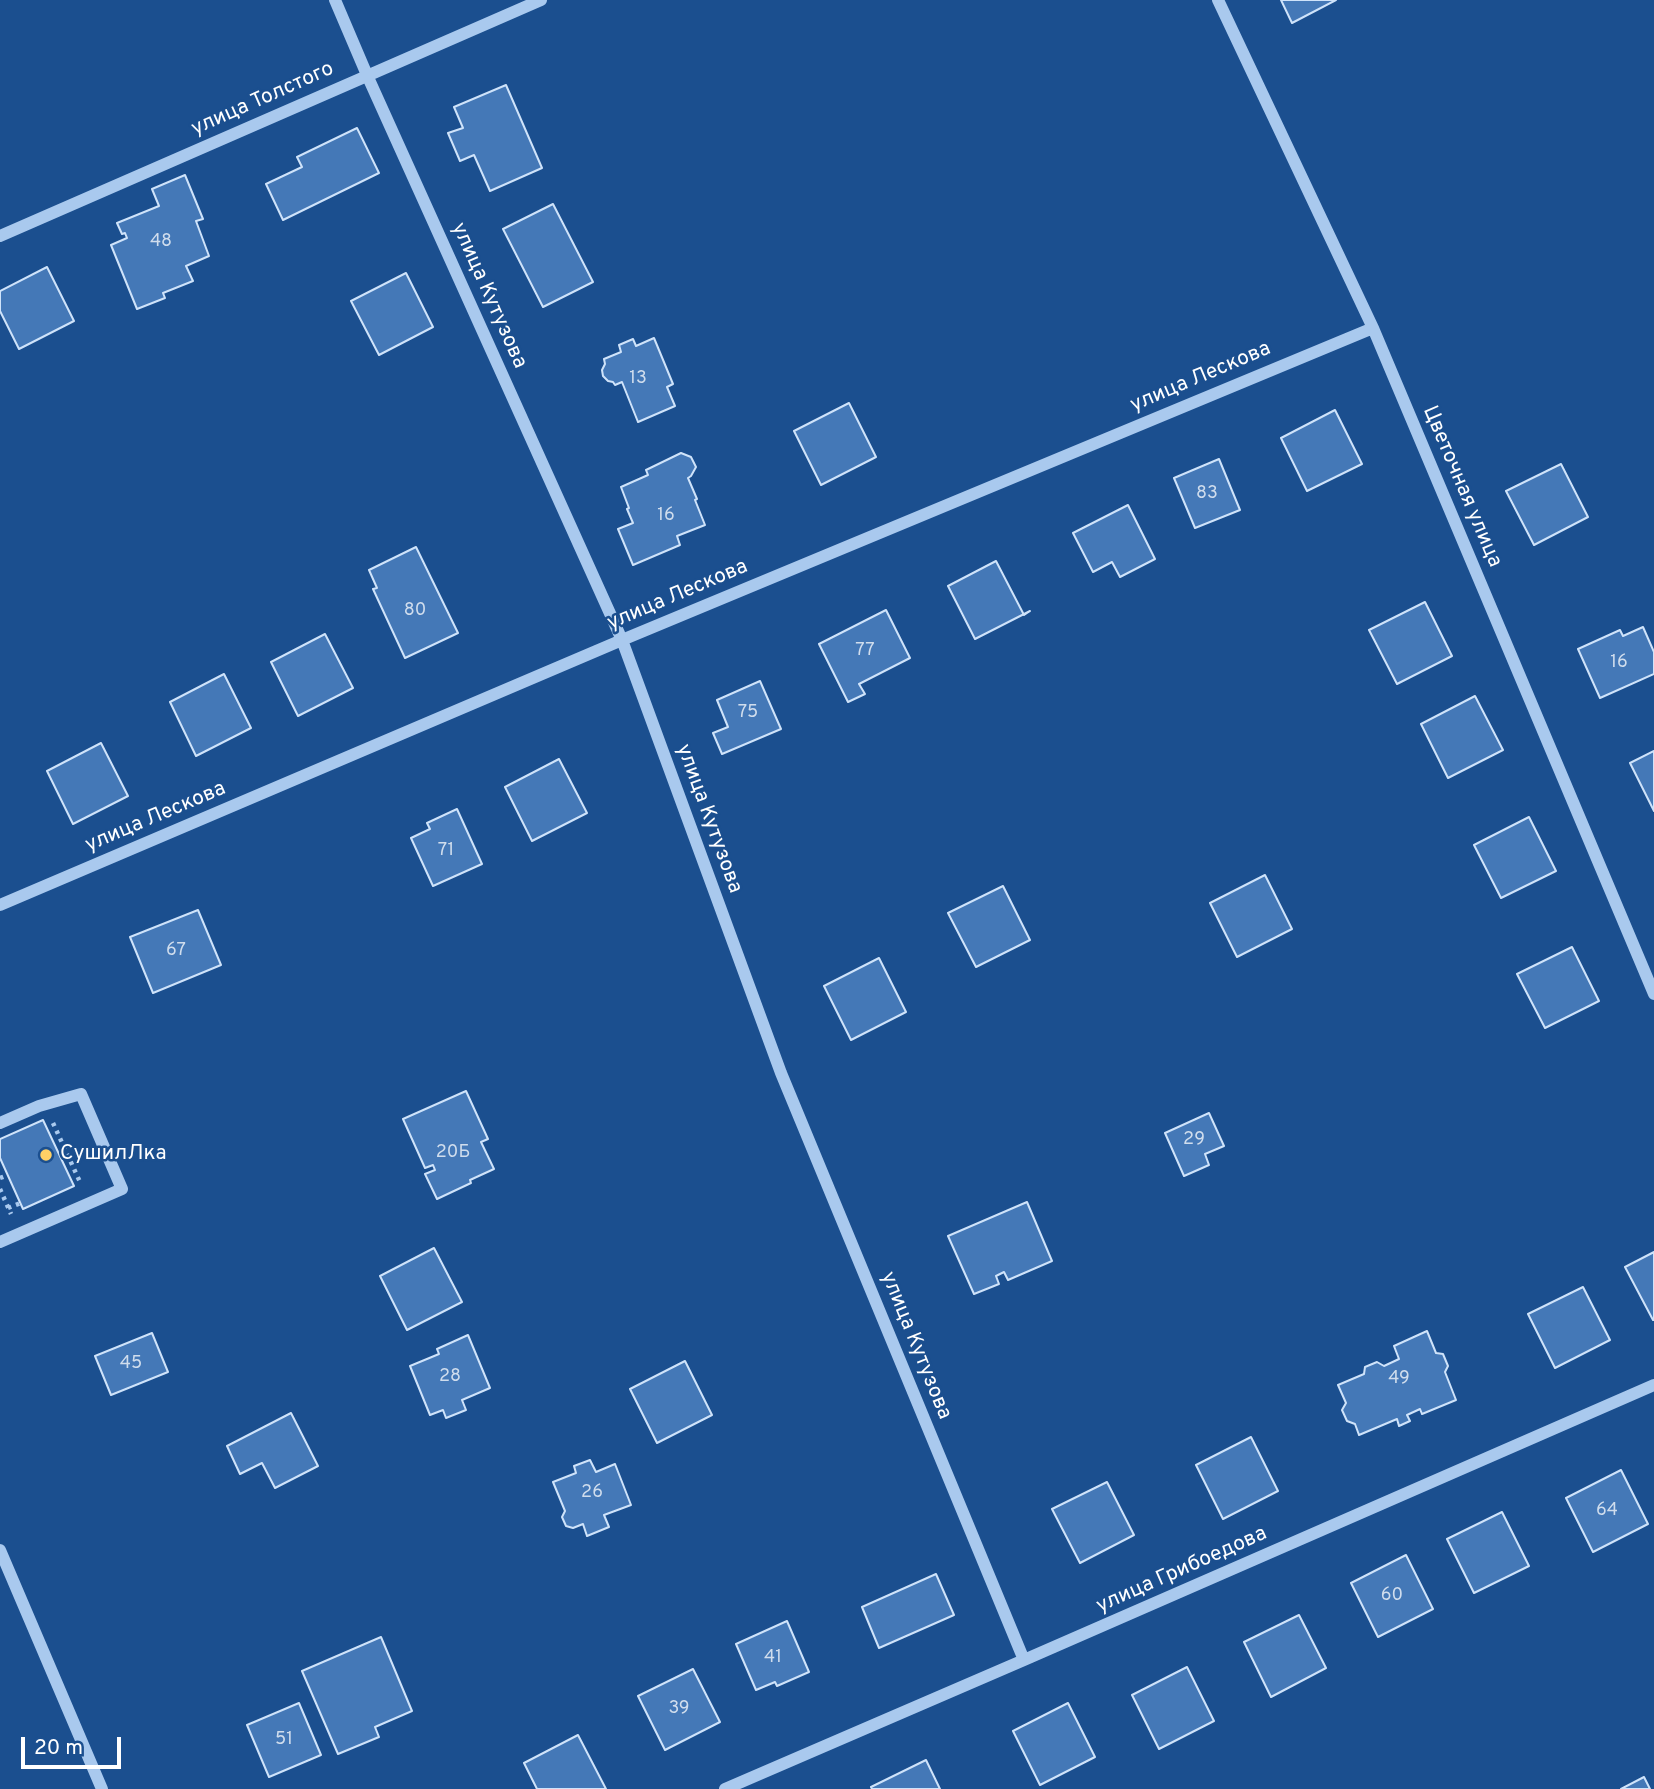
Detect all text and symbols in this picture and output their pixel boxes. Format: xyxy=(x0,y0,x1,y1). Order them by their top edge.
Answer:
street label: улица Толстого xyxy=(188,57,338,143)
street label: улица Кутузова xyxy=(445,219,531,373)
house number: 48 xyxy=(150,231,172,253)
street label: улица Лескова xyxy=(1127,337,1275,419)
house number: 13 xyxy=(629,368,647,390)
street label: Цветочная улица xyxy=(1416,402,1506,572)
house number: 83 xyxy=(1196,483,1218,505)
house number: 16 xyxy=(657,505,675,527)
street label: улица Лескова xyxy=(604,555,752,637)
house number: 80 xyxy=(404,600,426,622)
house number: 77 xyxy=(855,640,875,662)
house number: 16 xyxy=(1610,652,1628,674)
house number: 75 xyxy=(738,702,758,724)
street label: улица Кутузова xyxy=(669,741,747,897)
street label: улица Лескова xyxy=(82,777,230,859)
house number: 71 xyxy=(438,840,454,862)
house number: 67 xyxy=(166,940,186,962)
house number: 29 xyxy=(1183,1129,1205,1151)
place label: СушилЛка xyxy=(60,1142,166,1168)
house number: 20Б xyxy=(436,1142,470,1164)
marker: СушилЛка xyxy=(38,1147,54,1163)
street label: улица Кутузова xyxy=(874,1268,956,1424)
house number: 45 xyxy=(120,1353,142,1375)
house number: 28 xyxy=(439,1366,461,1388)
house number: 49 xyxy=(1388,1368,1410,1390)
house number: 26 xyxy=(581,1482,603,1504)
house number: 64 xyxy=(1596,1500,1618,1522)
street label: улица Грибоедова xyxy=(1093,1522,1271,1620)
house number: 60 xyxy=(1381,1585,1403,1607)
house number: 41 xyxy=(764,1647,782,1669)
house number: 39 xyxy=(668,1698,690,1720)
scale bar xyxy=(24,1722,124,1766)
house number: 51 xyxy=(275,1729,293,1751)
text: 20 m xyxy=(34,1735,83,1762)

